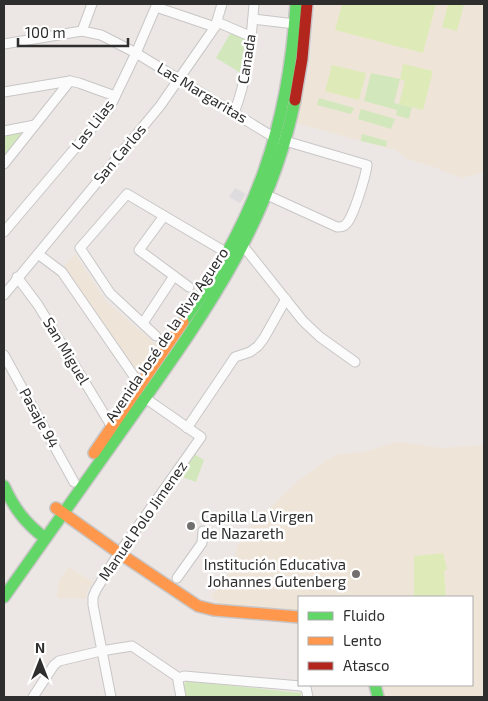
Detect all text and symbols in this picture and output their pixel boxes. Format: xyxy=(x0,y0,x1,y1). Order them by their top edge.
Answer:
scale bar xyxy=(18,15,128,47)
text: 100 m xyxy=(25,23,66,41)
street label: Canada xyxy=(233,32,259,85)
street label: Las Margaritas xyxy=(154,58,251,126)
street label: Las Lilas xyxy=(67,96,117,153)
street label: San Carlos xyxy=(89,120,149,187)
street label: Avenida José de la Riva Aguero xyxy=(101,244,231,425)
street label: San Miguel xyxy=(40,314,94,388)
street label: Pasaje 94 xyxy=(15,384,64,451)
street label: Manuel Polo Jimenez xyxy=(94,457,190,584)
place label: Capilla La Virgen de Nazareth xyxy=(201,507,314,542)
marker: Capilla La Virgen de Nazareth xyxy=(185,520,197,532)
place label: Institución Educativa Johannes Gutenberg xyxy=(204,555,347,590)
marker: Institución Educativa Johannes Gutenberg xyxy=(350,568,362,580)
legend xyxy=(298,596,473,686)
text: Fluido xyxy=(343,606,385,624)
text: Lento xyxy=(343,631,382,649)
north arrow xyxy=(15,636,65,686)
text: N xyxy=(35,639,45,656)
text: Atasco xyxy=(343,656,389,674)

